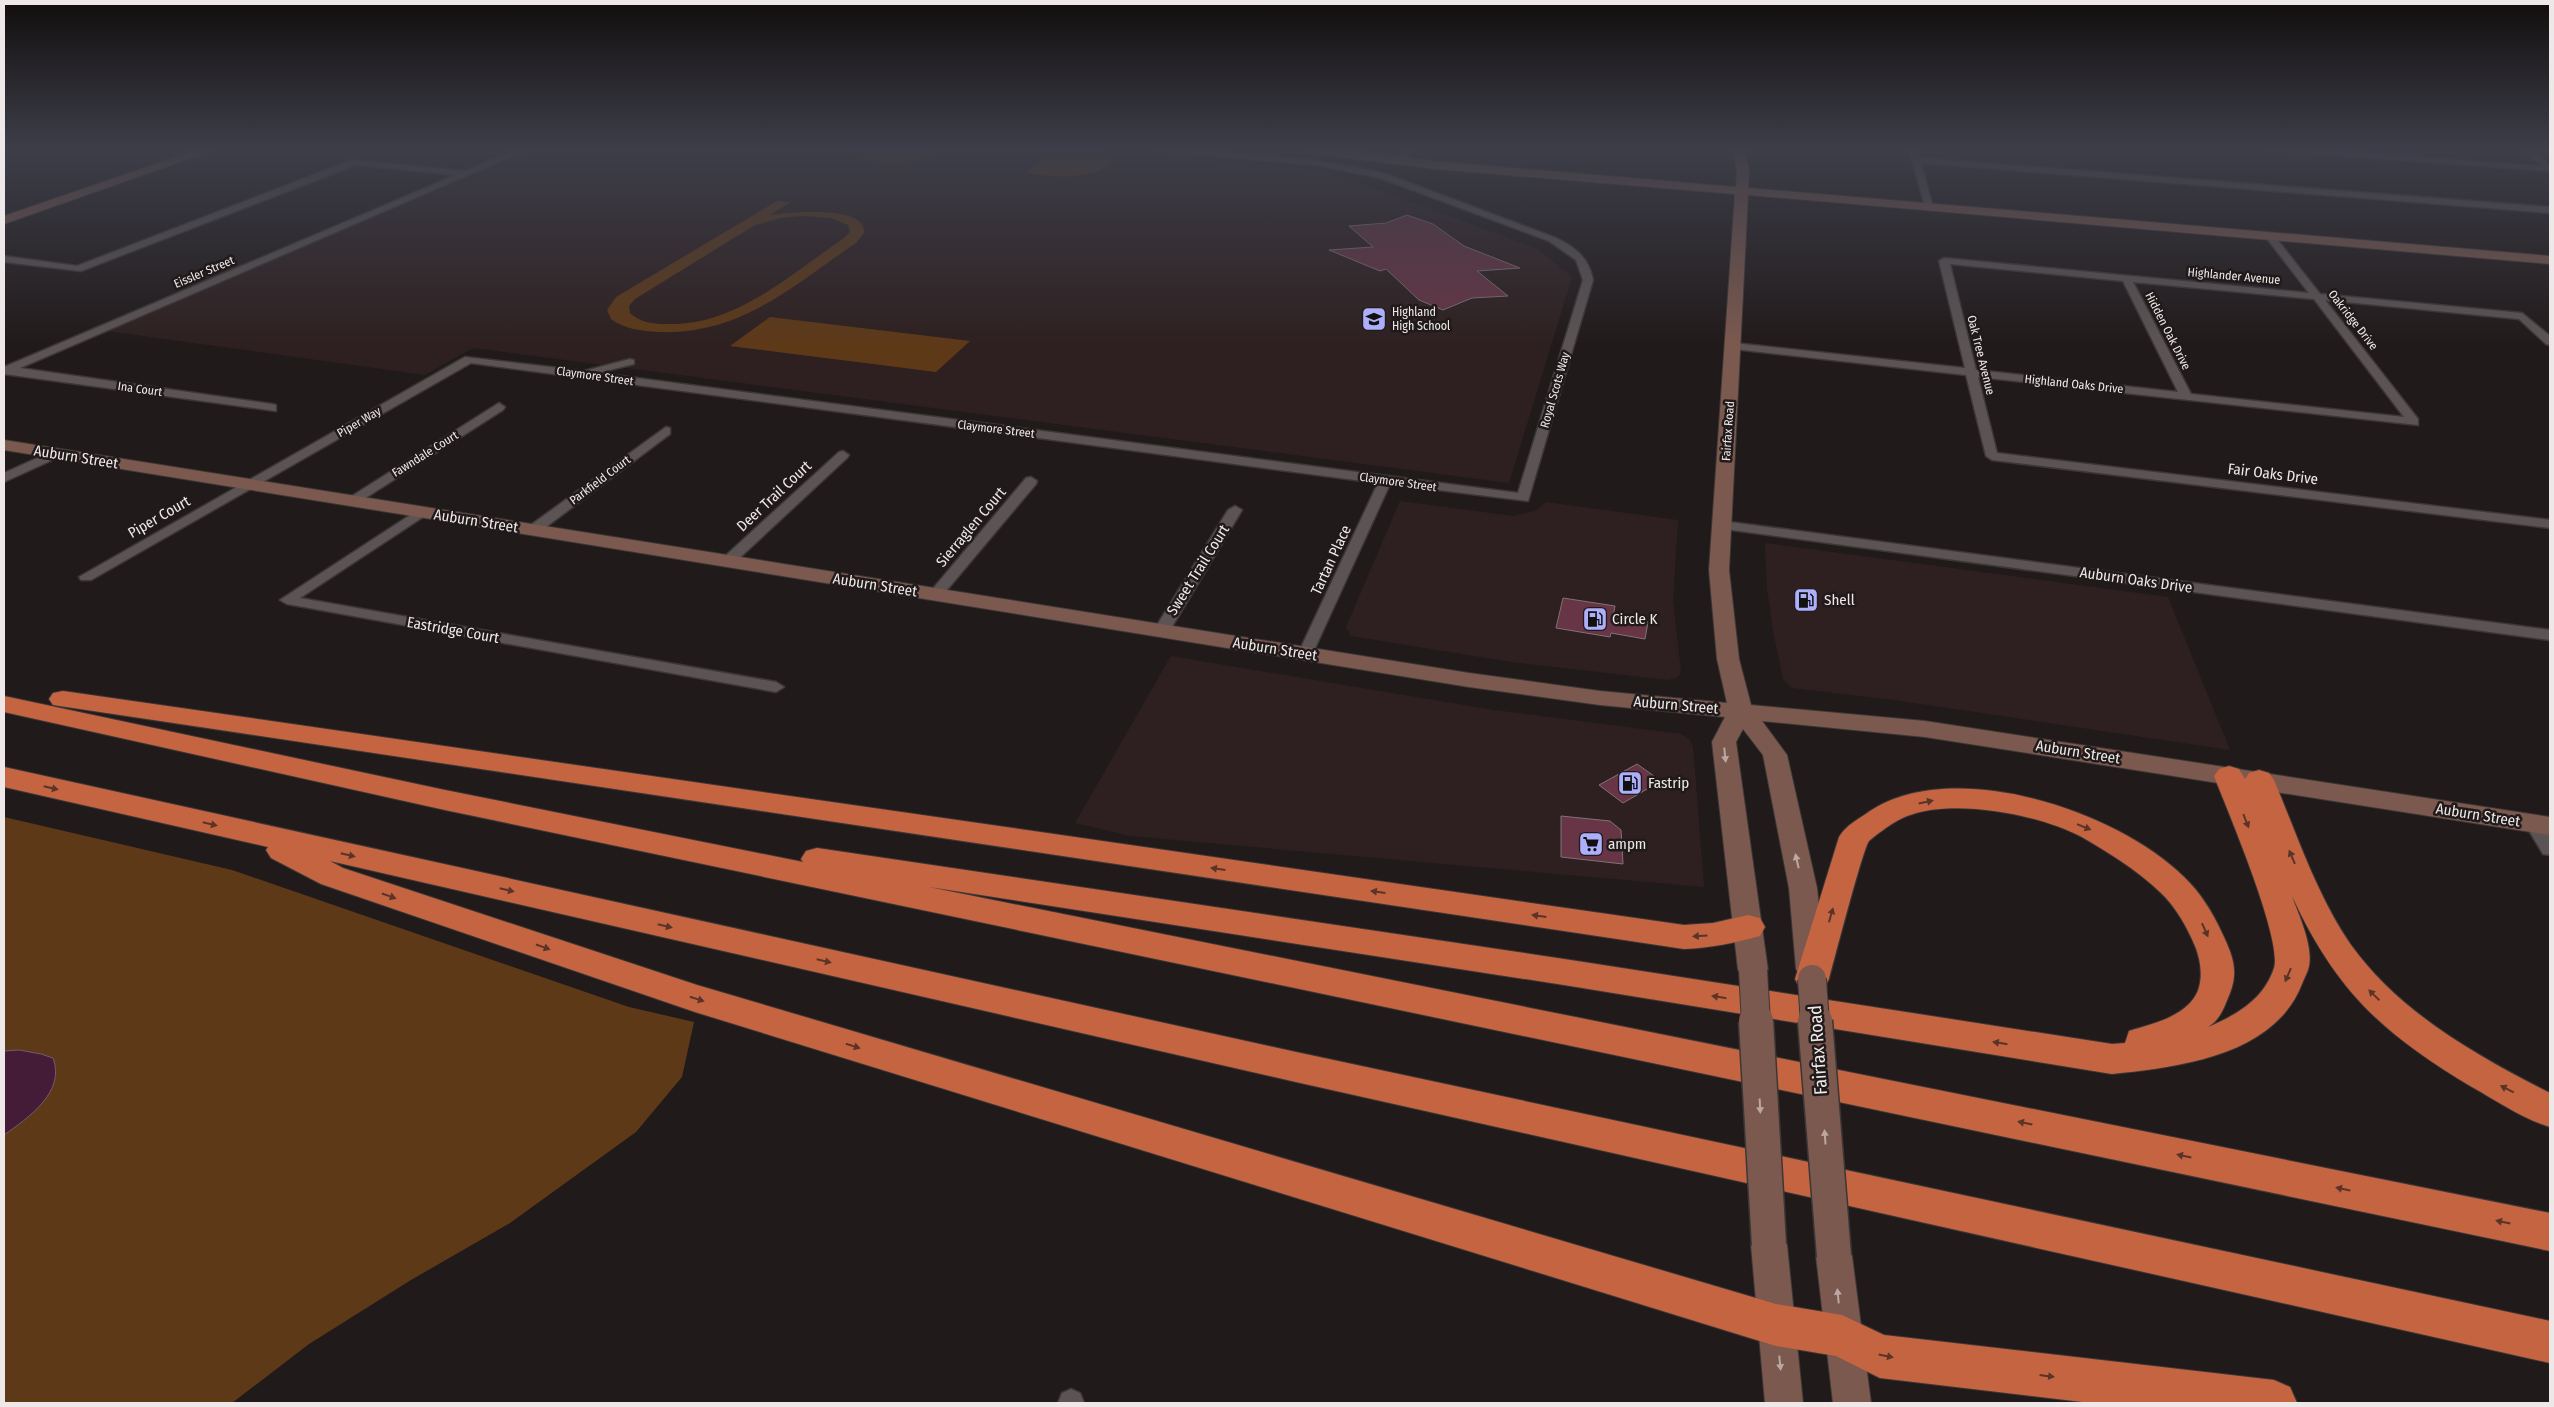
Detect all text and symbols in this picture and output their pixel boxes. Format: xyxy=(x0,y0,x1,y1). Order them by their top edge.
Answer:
street label: Eissler Street xyxy=(172,253,236,291)
street label: Highlander Avenue xyxy=(2187,265,2281,287)
street label: Oakridge Drive xyxy=(2325,287,2381,353)
street label: Hidden Oak Drive xyxy=(2142,290,2194,372)
place label: Highland High School xyxy=(1392,305,1450,333)
school or university icon: Highland High School xyxy=(1361,306,1387,332)
street label: Oak Tree Avenue xyxy=(1964,314,1998,396)
street label: Royal Scots Way xyxy=(1537,350,1573,430)
street label: Claymore Street xyxy=(556,364,635,388)
street label: Highland Oaks Drive xyxy=(2024,372,2124,396)
street label: Ina Court xyxy=(117,379,163,399)
street label: Fairfax Road xyxy=(1719,401,1737,461)
street label: Piper Way xyxy=(335,404,384,440)
street label: Claymore Street xyxy=(957,417,1036,441)
street label: Fawndale Court xyxy=(389,428,461,480)
street label: Auburn Street xyxy=(33,441,120,473)
street label: Parkfield Court xyxy=(567,453,633,507)
street label: Deer Trail Court xyxy=(733,457,815,535)
street label: Fair Oaks Drive xyxy=(2227,460,2319,488)
street label: Claymore Street xyxy=(1359,470,1438,494)
street label: Sierraglen Court xyxy=(932,483,1010,571)
street label: Piper Court xyxy=(125,492,193,542)
street label: Auburn Street xyxy=(433,505,520,537)
street label: Sweet Trail Court xyxy=(1163,521,1233,619)
street label: Tartan Place xyxy=(1307,522,1355,598)
street label: Auburn Oaks Drive xyxy=(2079,563,2193,597)
street label: Auburn Street xyxy=(832,569,919,601)
fuel station icon: Shell xyxy=(1793,587,1819,613)
place label: Shell xyxy=(1824,591,1855,609)
fuel station icon: Circle K xyxy=(1582,606,1608,632)
place label: Circle K xyxy=(1612,610,1657,628)
street label: Eastridge Court xyxy=(405,613,501,647)
street label: Auburn Street xyxy=(1232,633,1319,665)
street label: Auburn Street xyxy=(1633,692,1719,718)
street label: Auburn Street xyxy=(2035,736,2122,768)
one-way arrow xyxy=(1721,748,1729,764)
fuel station icon: Fastrip xyxy=(1617,770,1643,796)
place label: Fastrip xyxy=(1648,774,1689,792)
one-way arrow xyxy=(44,784,59,792)
one-way arrow xyxy=(1918,798,1933,806)
street label: Auburn Street xyxy=(2435,799,2522,831)
one-way arrow xyxy=(2242,814,2250,829)
one-way arrow xyxy=(202,820,217,828)
one-way arrow xyxy=(2077,823,2091,831)
supermarket icon: ampm xyxy=(1578,831,1604,857)
place label: ampm xyxy=(1608,835,1646,853)
one-way arrow xyxy=(2287,850,2295,864)
one-way arrow xyxy=(341,851,356,859)
one-way arrow xyxy=(1793,854,1801,869)
one-way arrow xyxy=(1209,864,1225,872)
one-way arrow xyxy=(499,887,515,895)
one-way arrow xyxy=(1370,888,1386,896)
one-way arrow xyxy=(382,892,397,900)
one-way arrow xyxy=(1828,907,1836,922)
one-way arrow xyxy=(1531,912,1547,920)
one-way arrow xyxy=(658,922,673,930)
one-way arrow xyxy=(2201,923,2209,937)
one-way arrow xyxy=(1692,932,1708,940)
one-way arrow xyxy=(536,944,551,951)
one-way arrow xyxy=(816,957,831,965)
one-way arrow xyxy=(2284,968,2292,982)
one-way arrow xyxy=(2369,989,2381,1001)
one-way arrow xyxy=(1711,993,1727,1001)
one-way arrow xyxy=(690,995,705,1003)
street label: Fairfax Road xyxy=(1804,1004,1832,1096)
one-way arrow xyxy=(1992,1039,2008,1047)
one-way arrow xyxy=(846,1042,861,1050)
one-way arrow xyxy=(2500,1085,2514,1093)
one-way arrow xyxy=(1757,1098,1765,1114)
one-way arrow xyxy=(2017,1119,2033,1127)
one-way arrow xyxy=(1820,1129,1828,1145)
one-way arrow xyxy=(2177,1152,2192,1160)
one-way arrow xyxy=(2336,1185,2351,1193)
one-way arrow xyxy=(2494,1217,2510,1225)
one-way arrow xyxy=(1834,1288,1842,1304)
one-way arrow xyxy=(1878,1353,1894,1361)
one-way arrow xyxy=(1776,1355,1784,1371)
one-way arrow xyxy=(2039,1372,2055,1380)

